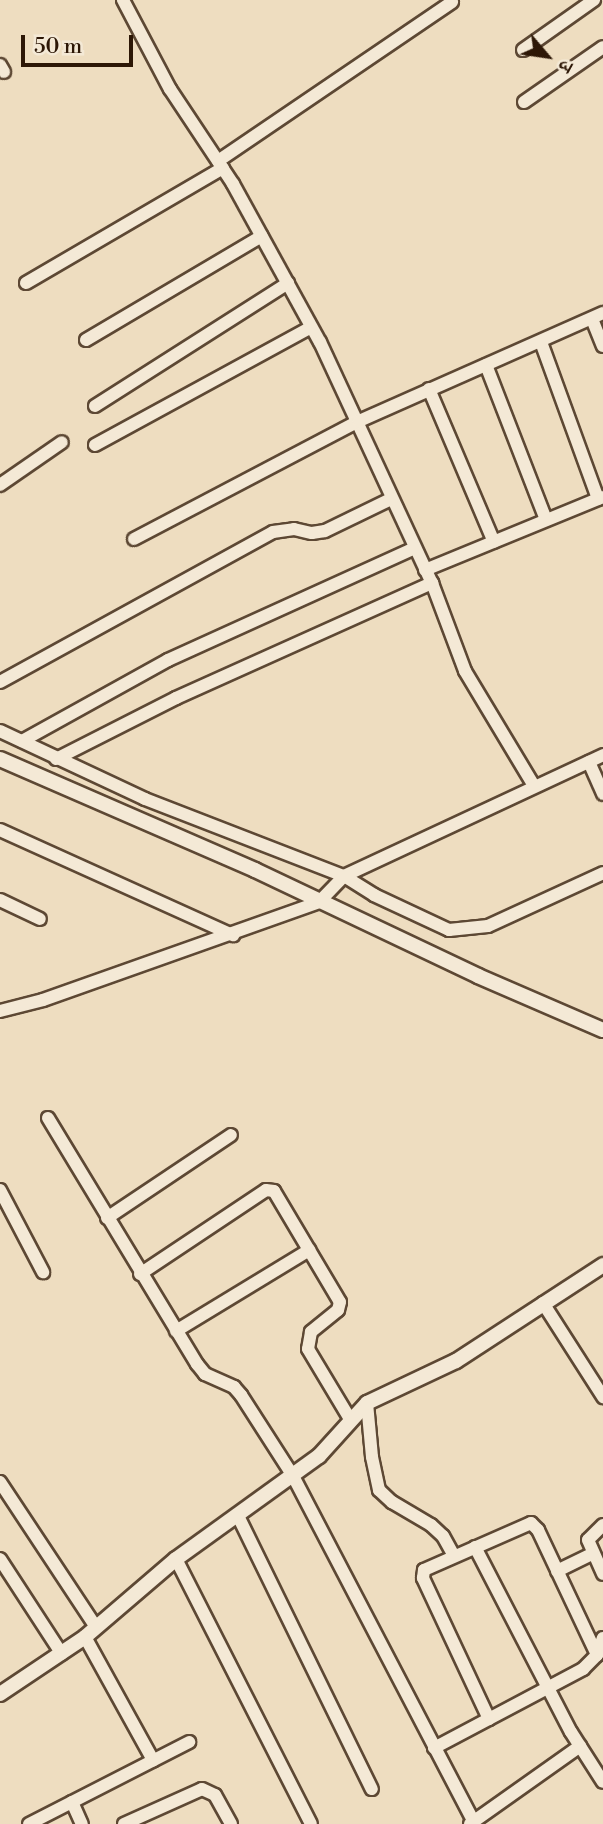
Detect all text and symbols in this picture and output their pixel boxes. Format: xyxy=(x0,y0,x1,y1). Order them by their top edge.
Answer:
scale bar xyxy=(24,21,136,65)
north arrow xyxy=(512,21,582,91)
text: 50 m xyxy=(34,34,82,60)
text: उ xyxy=(553,56,578,76)

